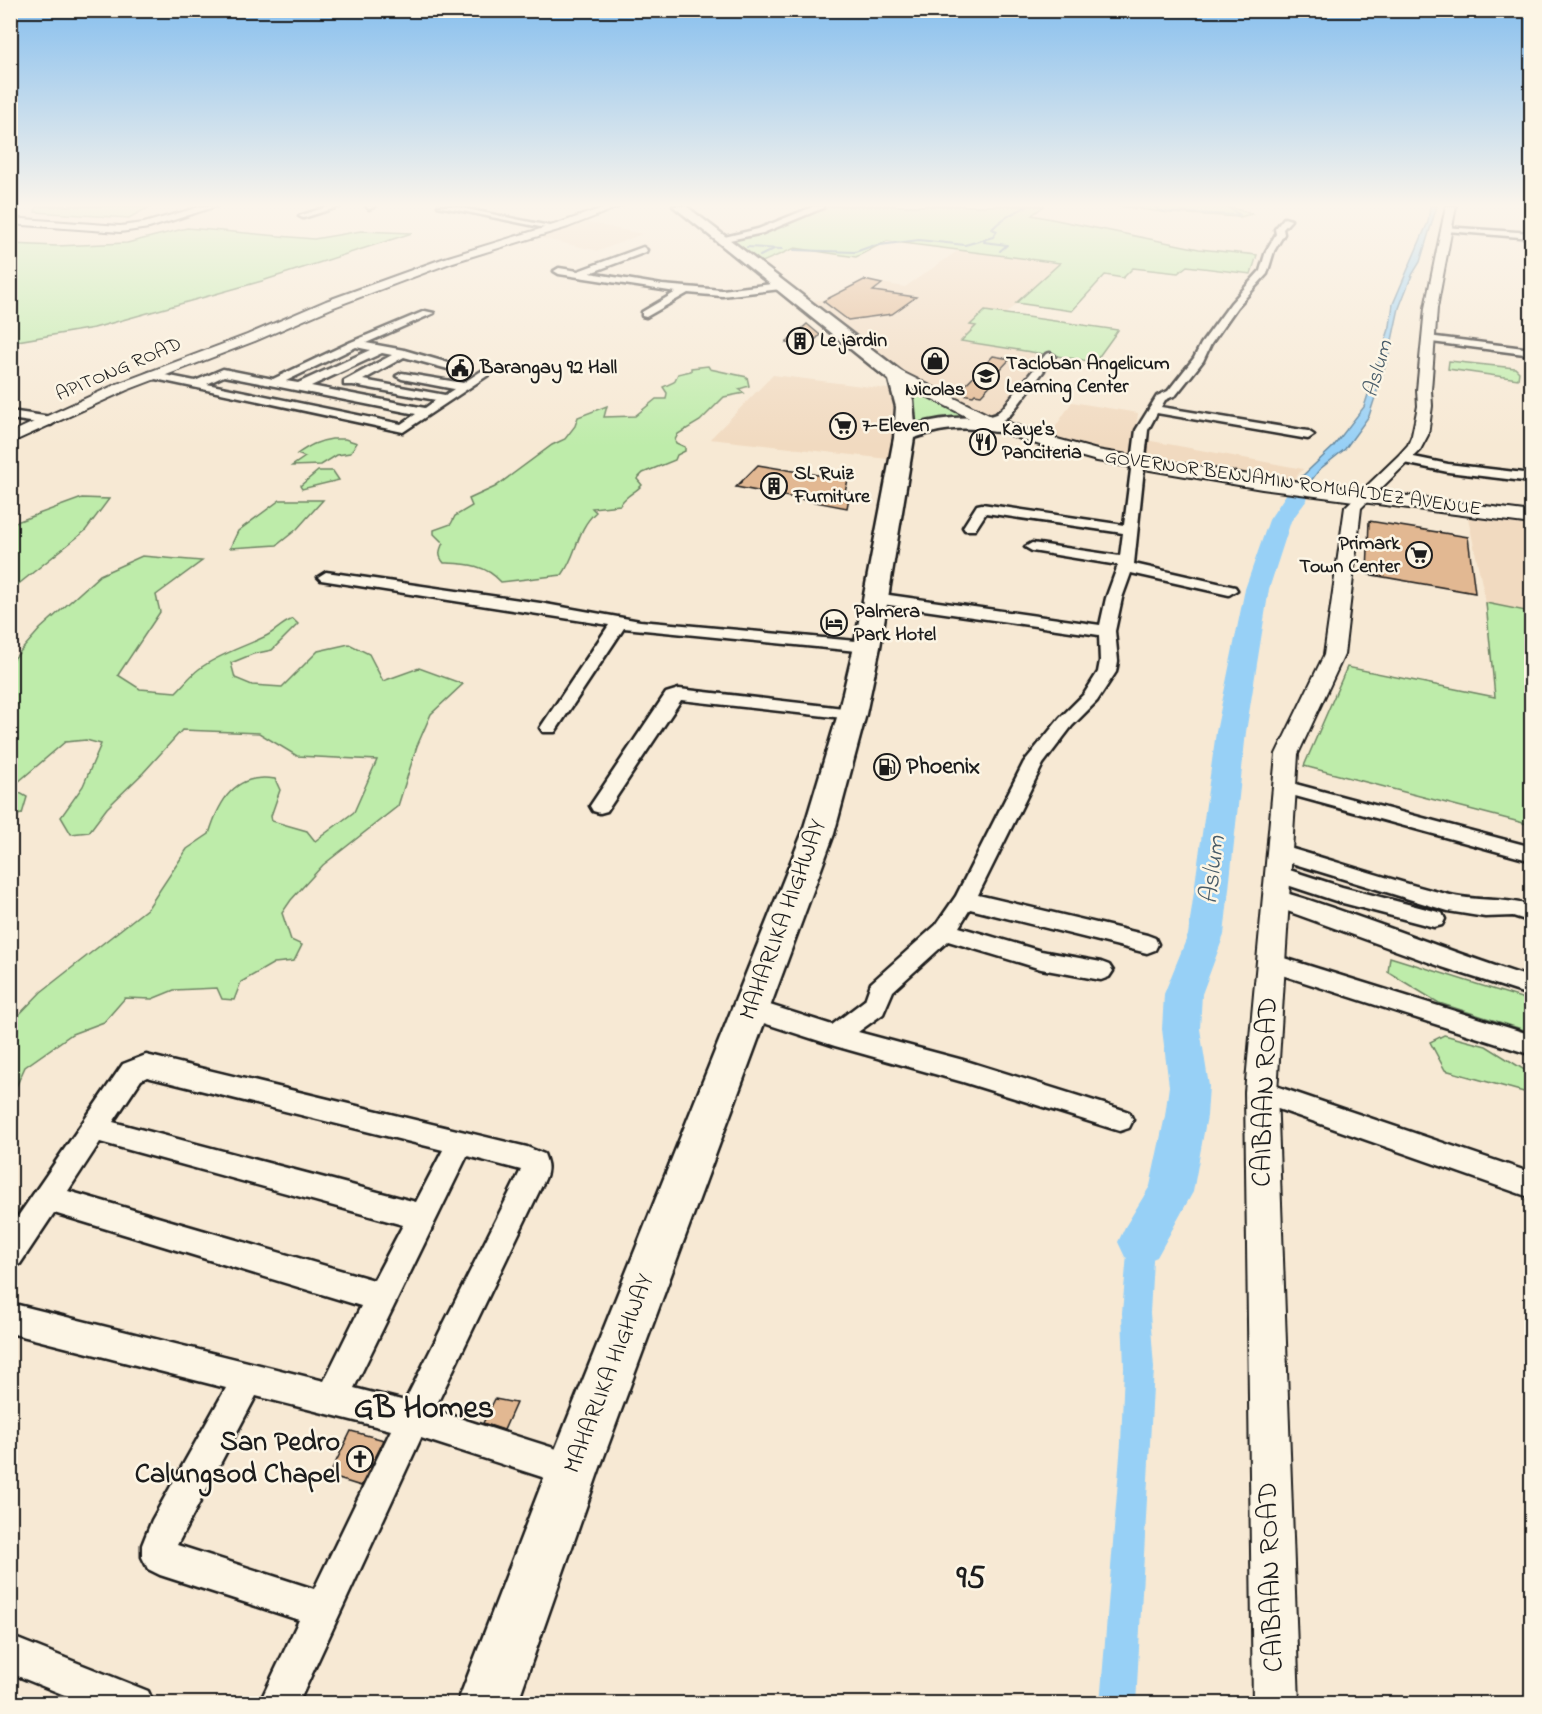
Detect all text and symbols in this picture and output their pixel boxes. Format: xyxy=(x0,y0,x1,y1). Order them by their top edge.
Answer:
building icon: Le jardin xyxy=(785,326,815,356)
place label: Le jardin xyxy=(820,327,887,356)
street label: APITONG ROAD xyxy=(51,330,187,410)
water label: Aslum xyxy=(1356,336,1403,401)
shop icon: Nicolas xyxy=(920,346,950,376)
place label: Tacloban Angelicum Learning Center xyxy=(1006,350,1170,403)
public building icon: Barangay 92 Hall xyxy=(445,353,475,383)
place label: Barangay 92 Hall xyxy=(479,354,617,384)
school or university icon: Tacloban Angelicum Learning Center xyxy=(971,361,1001,391)
place label: Nicolas xyxy=(905,376,965,405)
supermarket icon: 7-Eleven xyxy=(828,411,858,441)
place label: 7-Eleven xyxy=(862,412,929,441)
place label: Kaye's Panciteria xyxy=(1002,416,1082,468)
restaurant icon: Kaye's Panciteria xyxy=(968,427,998,457)
street label: GOVERNOR BENJAMIN ROMUALDEZ AVENUE xyxy=(1103,443,1483,525)
place label: SL Ruiz Furniture xyxy=(793,460,871,512)
building icon: SL Ruiz Furniture xyxy=(759,471,789,501)
place label: Primark Town Center xyxy=(1299,530,1401,582)
supermarket icon: Primark Town Center xyxy=(1404,540,1434,570)
place label: Palmera Park Hotel xyxy=(854,598,936,650)
hotel icon: Palmera Park Hotel xyxy=(819,608,849,638)
place label: Phoenix xyxy=(906,750,980,785)
fuel station icon: Phoenix xyxy=(872,752,902,782)
street label: MAHARLIKA HIGHWAY xyxy=(731,815,837,1025)
water label: Aslum xyxy=(1191,833,1237,906)
street label: CAIBAAN ROAD xyxy=(1242,996,1290,1188)
street label: MAHARLIKA HIGHWAY xyxy=(556,1269,664,1479)
district label: GB Homes xyxy=(354,1386,494,1433)
place label: San Pedro Calungsod Chapel xyxy=(135,1423,340,1497)
church icon: San Pedro Calungsod Chapel xyxy=(345,1444,375,1474)
street label: CAIBAAN ROAD xyxy=(1248,1481,1296,1673)
district label: 95 xyxy=(956,1555,986,1603)

